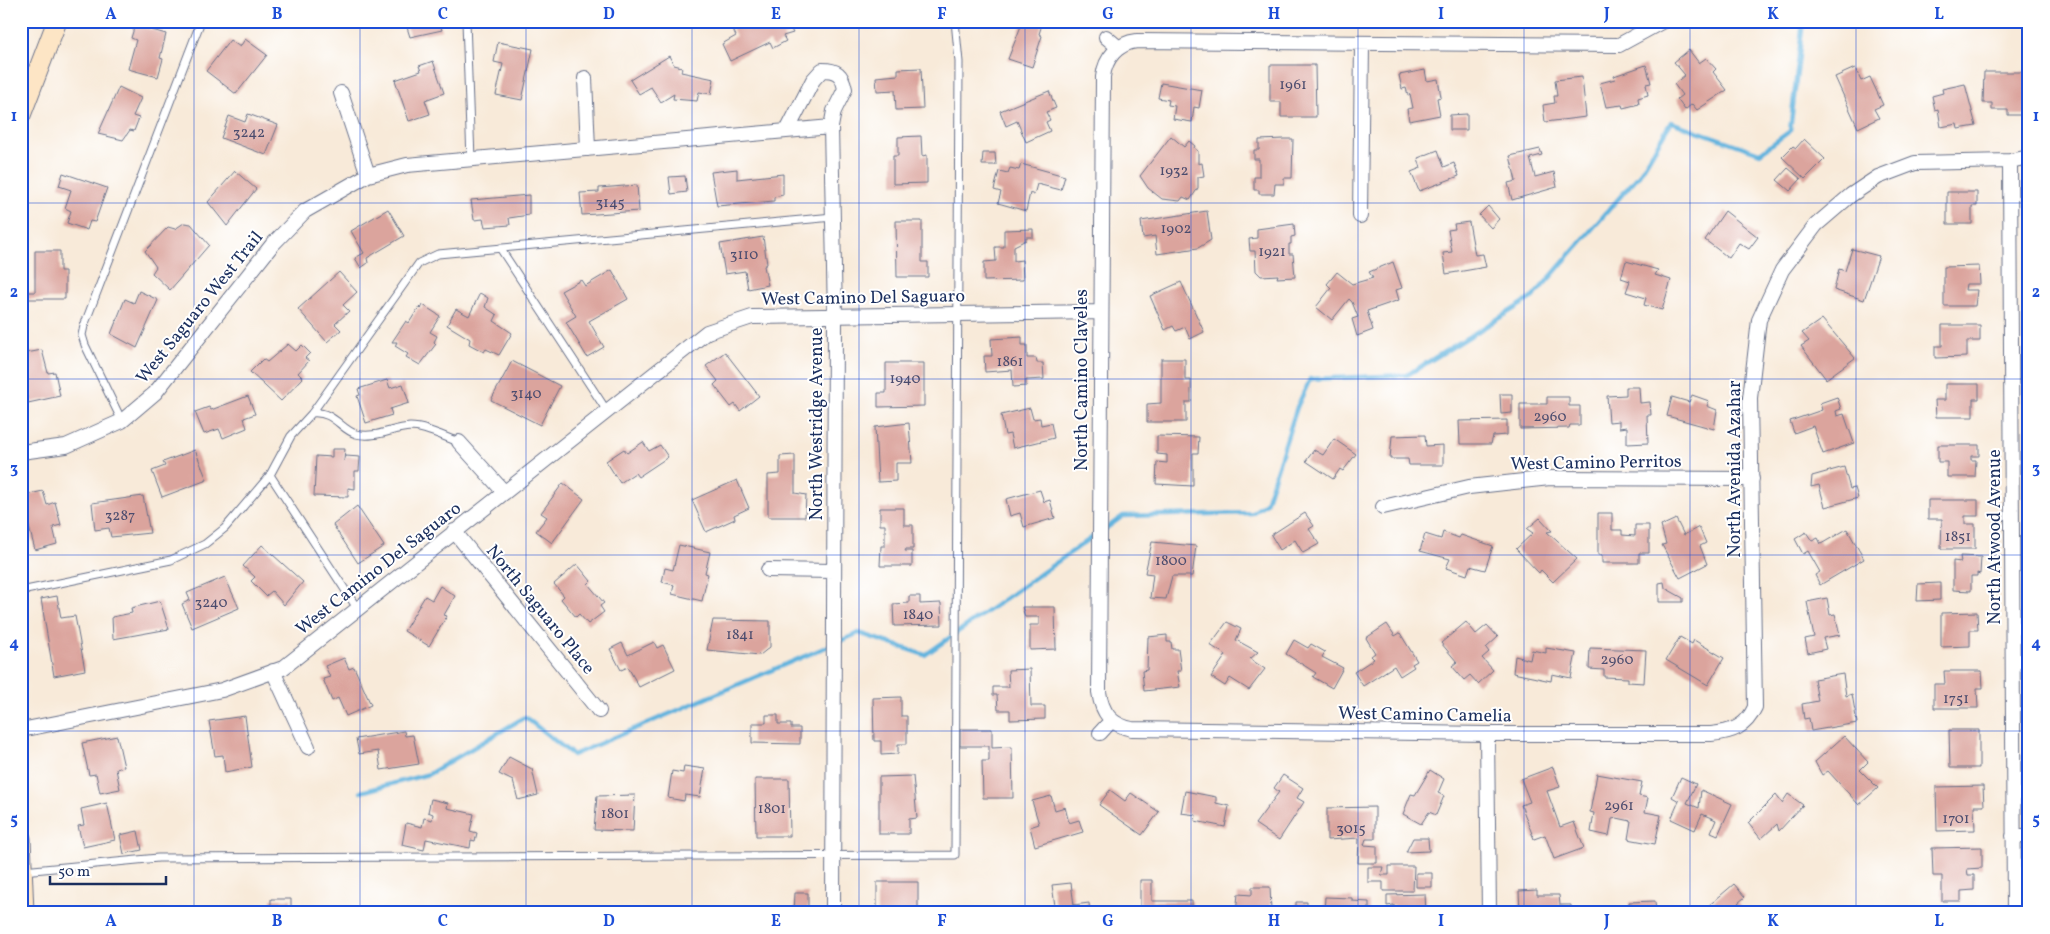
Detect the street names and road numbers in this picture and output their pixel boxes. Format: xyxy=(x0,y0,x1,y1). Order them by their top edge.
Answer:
street label: West Saguaro West Trail xyxy=(131,226,270,389)
street label: West Camino Del Saguaro xyxy=(761,284,965,313)
street label: North Camino Claveles xyxy=(1070,289,1095,471)
street label: North Westridge Avenue xyxy=(805,327,830,521)
street label: North Avenida Azahar xyxy=(1723,380,1748,558)
street label: North Atwood Avenue xyxy=(1983,449,2008,625)
street label: West Camino Perritos xyxy=(1510,450,1682,477)
street label: West Camino Del Saguaro xyxy=(291,497,467,642)
street label: North Saguaro Place xyxy=(480,540,600,680)
street label: West Camino Camelia xyxy=(1338,701,1512,730)

